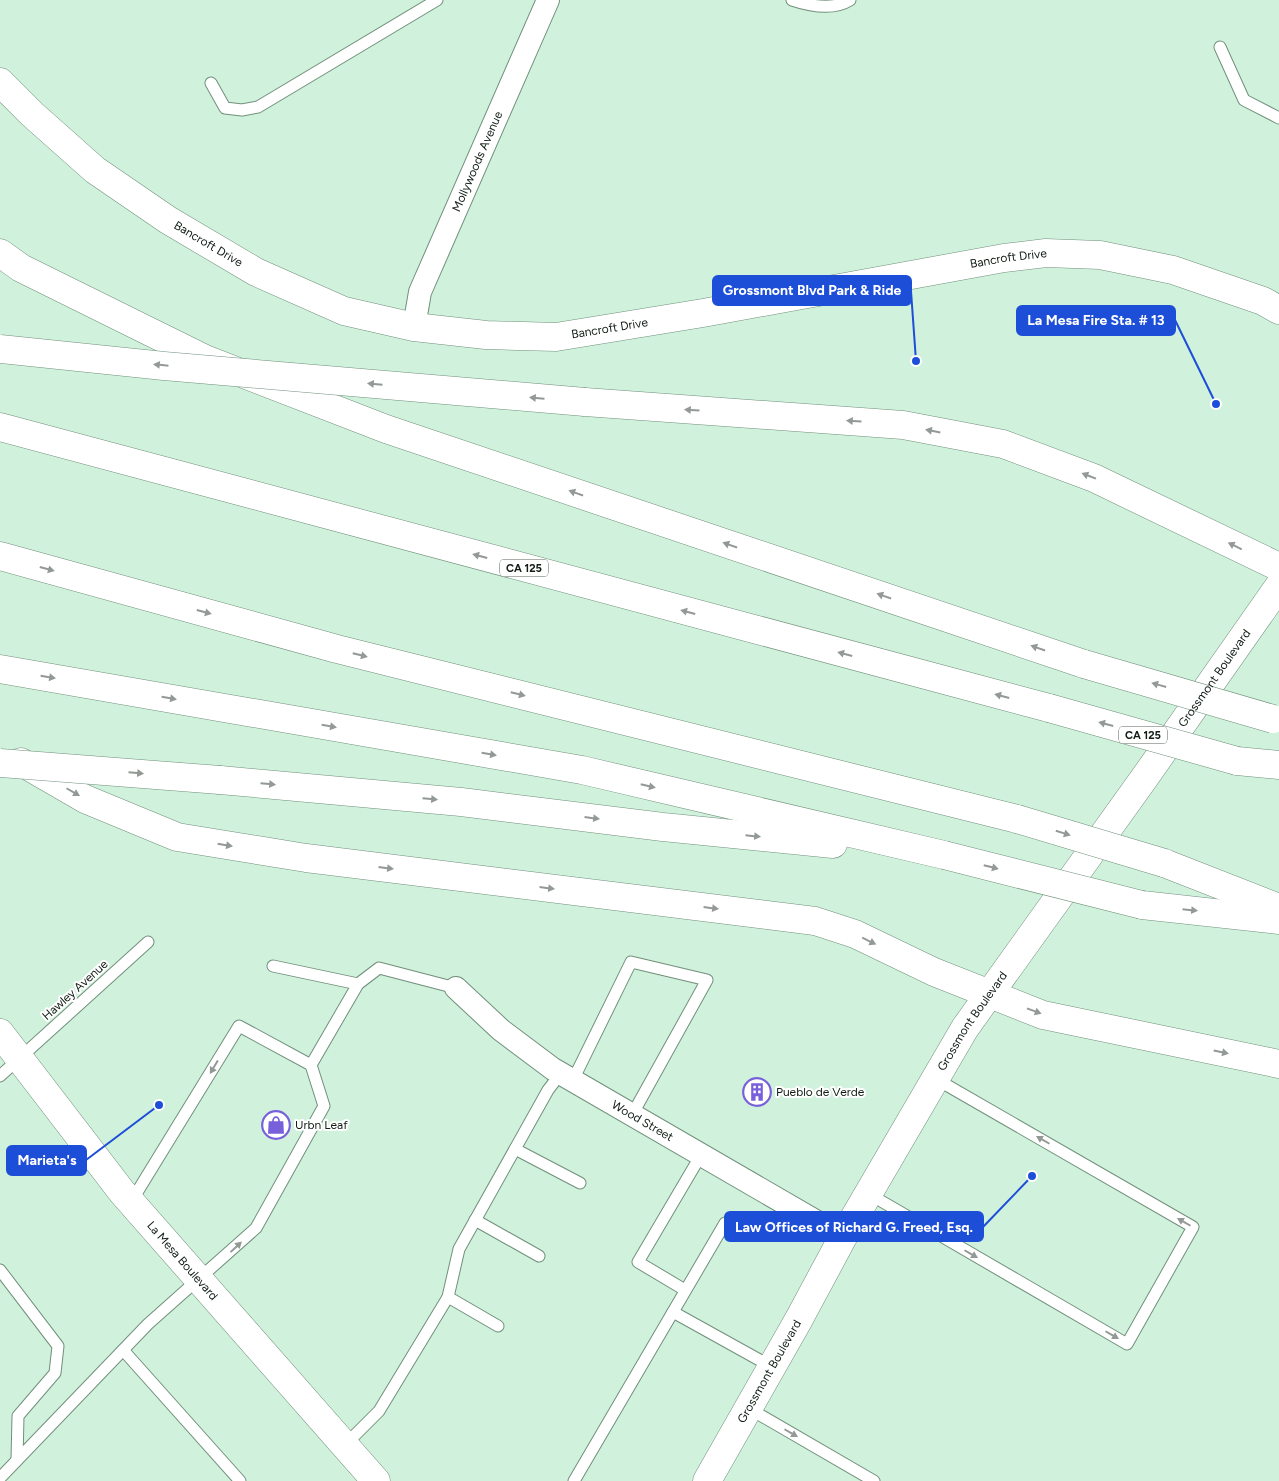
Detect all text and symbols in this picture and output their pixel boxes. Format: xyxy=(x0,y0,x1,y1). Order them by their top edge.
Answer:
street label: Mollywoods Avenue xyxy=(449,109,506,214)
street label: Bancroft Drive xyxy=(172,218,246,270)
street label: Bancroft Drive xyxy=(969,246,1048,271)
callout: Grossmont Blvd Park & Ride xyxy=(713,276,911,305)
text: Grossmont Blvd Park & Ride xyxy=(723,282,901,299)
callout: La Mesa Fire Sta. # 13 xyxy=(1017,306,1175,335)
text: La Mesa Fire Sta. # 13 xyxy=(1027,312,1165,329)
street label: Bancroft Drive xyxy=(570,315,649,341)
one-way arrow xyxy=(152,361,168,369)
one-way arrow xyxy=(366,380,382,388)
one-way arrow xyxy=(528,394,544,402)
one-way arrow xyxy=(684,406,700,414)
one-way arrow xyxy=(846,417,862,425)
one-way arrow xyxy=(925,426,941,434)
one-way arrow xyxy=(1081,472,1096,479)
one-way arrow xyxy=(568,489,583,497)
one-way arrow xyxy=(722,540,737,548)
one-way arrow xyxy=(1228,542,1242,550)
one-way arrow xyxy=(473,552,488,560)
road number: CA 125 xyxy=(500,560,548,576)
one-way arrow xyxy=(40,565,55,573)
one-way arrow xyxy=(876,592,891,600)
one-way arrow xyxy=(680,607,695,615)
one-way arrow xyxy=(196,608,211,616)
street label: Grossmont Boulevard xyxy=(1175,627,1253,730)
one-way arrow xyxy=(1030,644,1045,652)
one-way arrow xyxy=(837,649,852,657)
one-way arrow xyxy=(353,651,368,659)
one-way arrow xyxy=(40,674,56,682)
one-way arrow xyxy=(1151,681,1166,689)
one-way arrow xyxy=(511,690,526,698)
one-way arrow xyxy=(994,692,1009,700)
one-way arrow xyxy=(161,694,177,702)
one-way arrow xyxy=(1099,720,1114,728)
one-way arrow xyxy=(321,722,337,730)
road number: CA 125 xyxy=(1119,726,1167,744)
one-way arrow xyxy=(481,750,497,758)
one-way arrow xyxy=(128,769,144,777)
one-way arrow xyxy=(261,780,277,788)
one-way arrow xyxy=(640,782,655,790)
one-way arrow xyxy=(65,788,80,796)
one-way arrow xyxy=(423,795,439,803)
one-way arrow xyxy=(584,814,600,822)
one-way arrow xyxy=(1056,829,1071,837)
one-way arrow xyxy=(745,832,761,840)
one-way arrow xyxy=(217,841,233,849)
one-way arrow xyxy=(983,863,998,871)
one-way arrow xyxy=(378,864,394,872)
one-way arrow xyxy=(539,884,555,892)
one-way arrow xyxy=(704,904,720,912)
one-way arrow xyxy=(1183,906,1199,914)
one-way arrow xyxy=(862,937,876,945)
street label: Hawley Avenue xyxy=(39,957,111,1023)
street label: Grossmont Boulevard xyxy=(935,969,1010,1073)
one-way arrow xyxy=(1026,1008,1041,1015)
one-way arrow xyxy=(1214,1048,1229,1056)
one-way arrow xyxy=(209,1061,218,1074)
building icon: Pueblo de Verde xyxy=(742,1077,772,1107)
place label: Pueblo de Verde xyxy=(776,1085,865,1099)
street label: Wood Street xyxy=(609,1098,676,1144)
shop icon: Urbn Leaf xyxy=(261,1110,291,1140)
place label: Urbn Leaf xyxy=(295,1118,348,1132)
one-way arrow xyxy=(1036,1136,1050,1145)
callout: Marieta's xyxy=(7,1146,86,1175)
text: Marieta's xyxy=(17,1152,77,1169)
callout: Law Offices of Richard G. Freed, Esq. xyxy=(725,1212,983,1241)
one-way arrow xyxy=(1177,1217,1190,1226)
street label: La Mesa Boulevard xyxy=(144,1219,221,1303)
text: Law Offices of Richard G. Freed, Esq. xyxy=(735,1219,973,1236)
one-way arrow xyxy=(229,1241,241,1253)
one-way arrow xyxy=(964,1250,979,1258)
street label: Grossmont Boulevard xyxy=(734,1317,804,1425)
one-way arrow xyxy=(1105,1331,1119,1340)
one-way arrow xyxy=(784,1428,797,1437)

